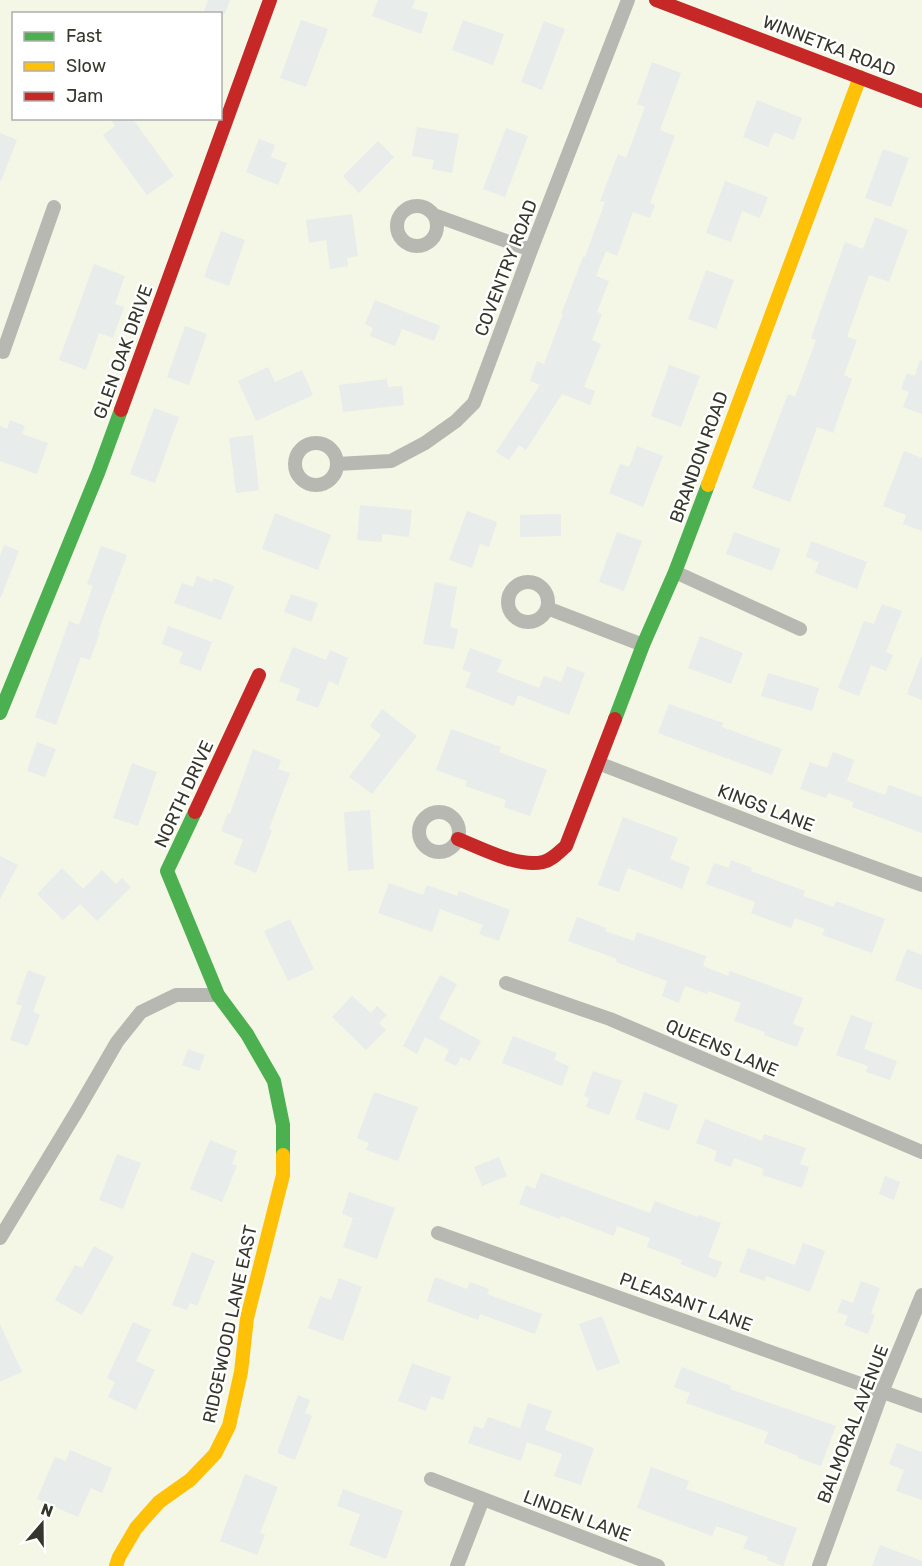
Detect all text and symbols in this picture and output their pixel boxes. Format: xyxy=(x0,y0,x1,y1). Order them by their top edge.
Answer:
street label: WINNETKA ROAD xyxy=(759,11,899,81)
legend xyxy=(12,12,222,120)
text: Fast xyxy=(66,25,102,47)
text: Slow xyxy=(66,55,106,77)
text: Jam xyxy=(66,85,103,107)
street label: COVENTRY ROAD xyxy=(470,197,542,339)
street label: GLEN OAK DRIVE xyxy=(89,282,157,422)
street label: BRANDON ROAD xyxy=(665,388,733,526)
street label: NORTH DRIVE xyxy=(150,737,218,851)
street label: KINGS LANE xyxy=(715,780,817,836)
street label: QUEENS LANE xyxy=(662,1014,782,1082)
street label: RIDGEWOOD LANE EAST xyxy=(198,1223,262,1425)
street label: PLEASANT LANE xyxy=(616,1268,756,1336)
street label: BALMORAL AVENUE xyxy=(813,1342,893,1506)
street label: LINDEN LANE xyxy=(520,1485,634,1547)
north arrow xyxy=(12,1494,72,1554)
text: N xyxy=(38,1499,56,1521)

